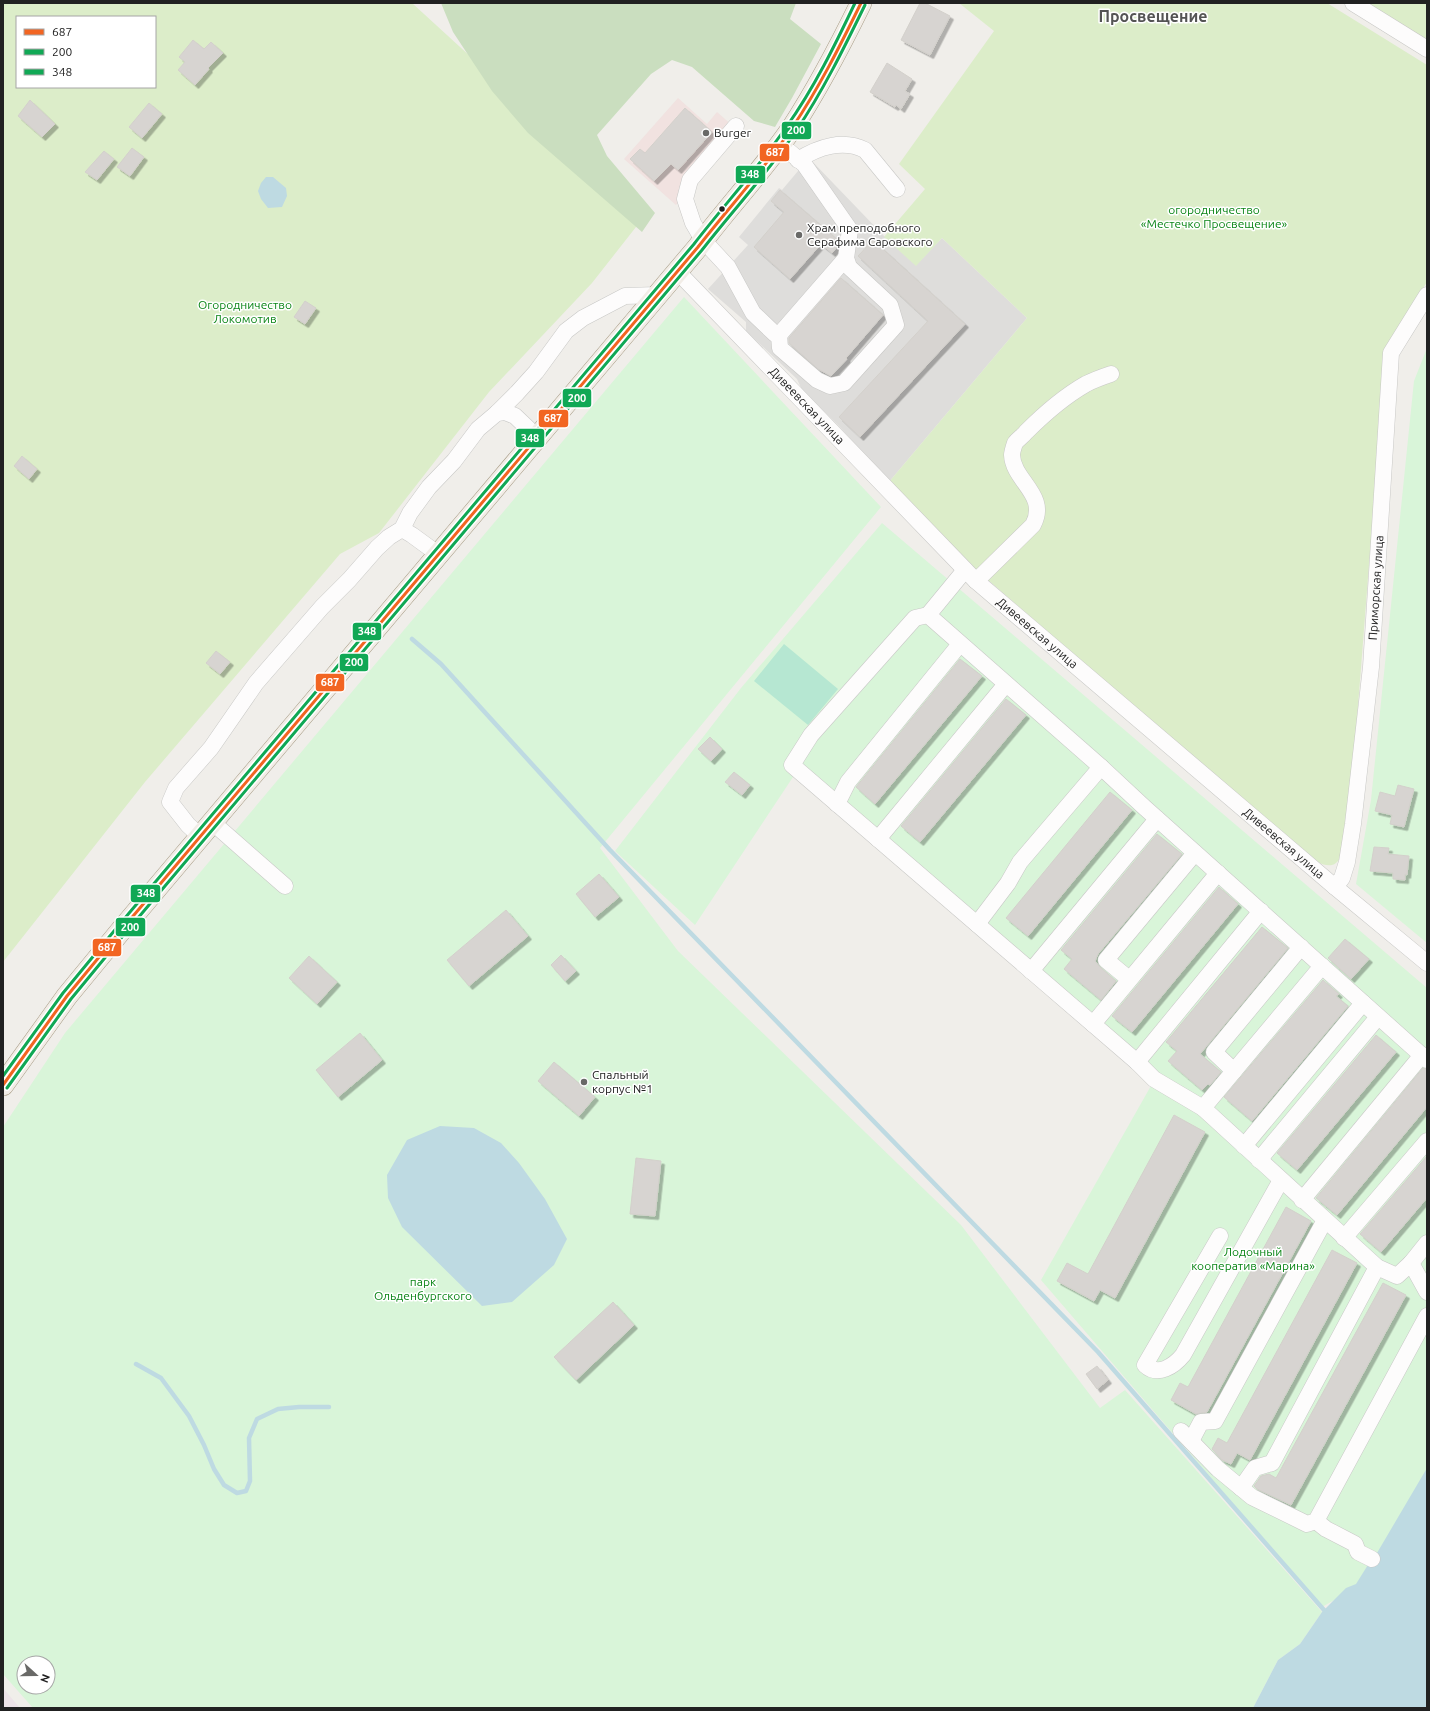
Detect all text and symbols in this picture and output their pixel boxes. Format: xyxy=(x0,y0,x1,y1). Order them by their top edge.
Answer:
district label: Просвещение xyxy=(1099,7,1207,25)
legend xyxy=(16,16,156,88)
text: 687 xyxy=(52,25,72,38)
text: 200 xyxy=(52,45,73,58)
text: 348 xyxy=(52,65,73,78)
line badge: 200 xyxy=(781,121,812,140)
text: 200 xyxy=(787,124,805,136)
place label: Burger xyxy=(714,126,752,139)
marker: Burger xyxy=(701,128,711,138)
line badge: 687 xyxy=(759,143,790,162)
text: 687 xyxy=(766,146,784,158)
line badge: 348 xyxy=(735,165,766,184)
text: 348 xyxy=(741,168,759,180)
park label: огородничество «Местечко Просвещение» xyxy=(1141,203,1288,230)
unlabelled marker xyxy=(717,204,727,214)
place label: Храм преподобного Серафима Саровского xyxy=(807,221,933,248)
marker: Храм преподобного Серафима Саровского xyxy=(794,230,804,240)
park label: Огородничество Локомотив xyxy=(198,298,292,325)
street label: Дивеевская улица xyxy=(767,364,847,446)
line badge: 200 xyxy=(562,388,592,408)
text: 200 xyxy=(568,392,586,404)
line badge: 687 xyxy=(538,409,569,428)
text: 687 xyxy=(544,412,562,424)
line badge: 348 xyxy=(515,428,545,448)
text: 348 xyxy=(521,432,539,444)
street label: Приморская улица xyxy=(1366,535,1385,641)
street label: Дивеевская улица xyxy=(994,595,1080,671)
line badge: 348 xyxy=(352,622,382,641)
text: 348 xyxy=(358,625,376,637)
line badge: 200 xyxy=(339,653,369,672)
text: 200 xyxy=(345,656,363,668)
line badge: 687 xyxy=(315,673,345,692)
text: 687 xyxy=(321,676,339,688)
street label: Дивеевская улица xyxy=(1241,805,1327,881)
line badge: 348 xyxy=(130,884,161,903)
text: 348 xyxy=(137,887,155,899)
line badge: 200 xyxy=(115,917,146,937)
text: 200 xyxy=(121,921,139,933)
line badge: 687 xyxy=(92,938,122,957)
text: 687 xyxy=(98,941,116,953)
place label: Спальный корпус №1 xyxy=(592,1068,653,1095)
marker: Спальный корпус №1 xyxy=(579,1077,589,1087)
park label: Лодочный кооператив «Марина» xyxy=(1191,1245,1315,1272)
park label: парк Ольденбургского xyxy=(374,1275,472,1302)
north arrow xyxy=(16,1655,56,1695)
text: N xyxy=(38,1673,52,1685)

